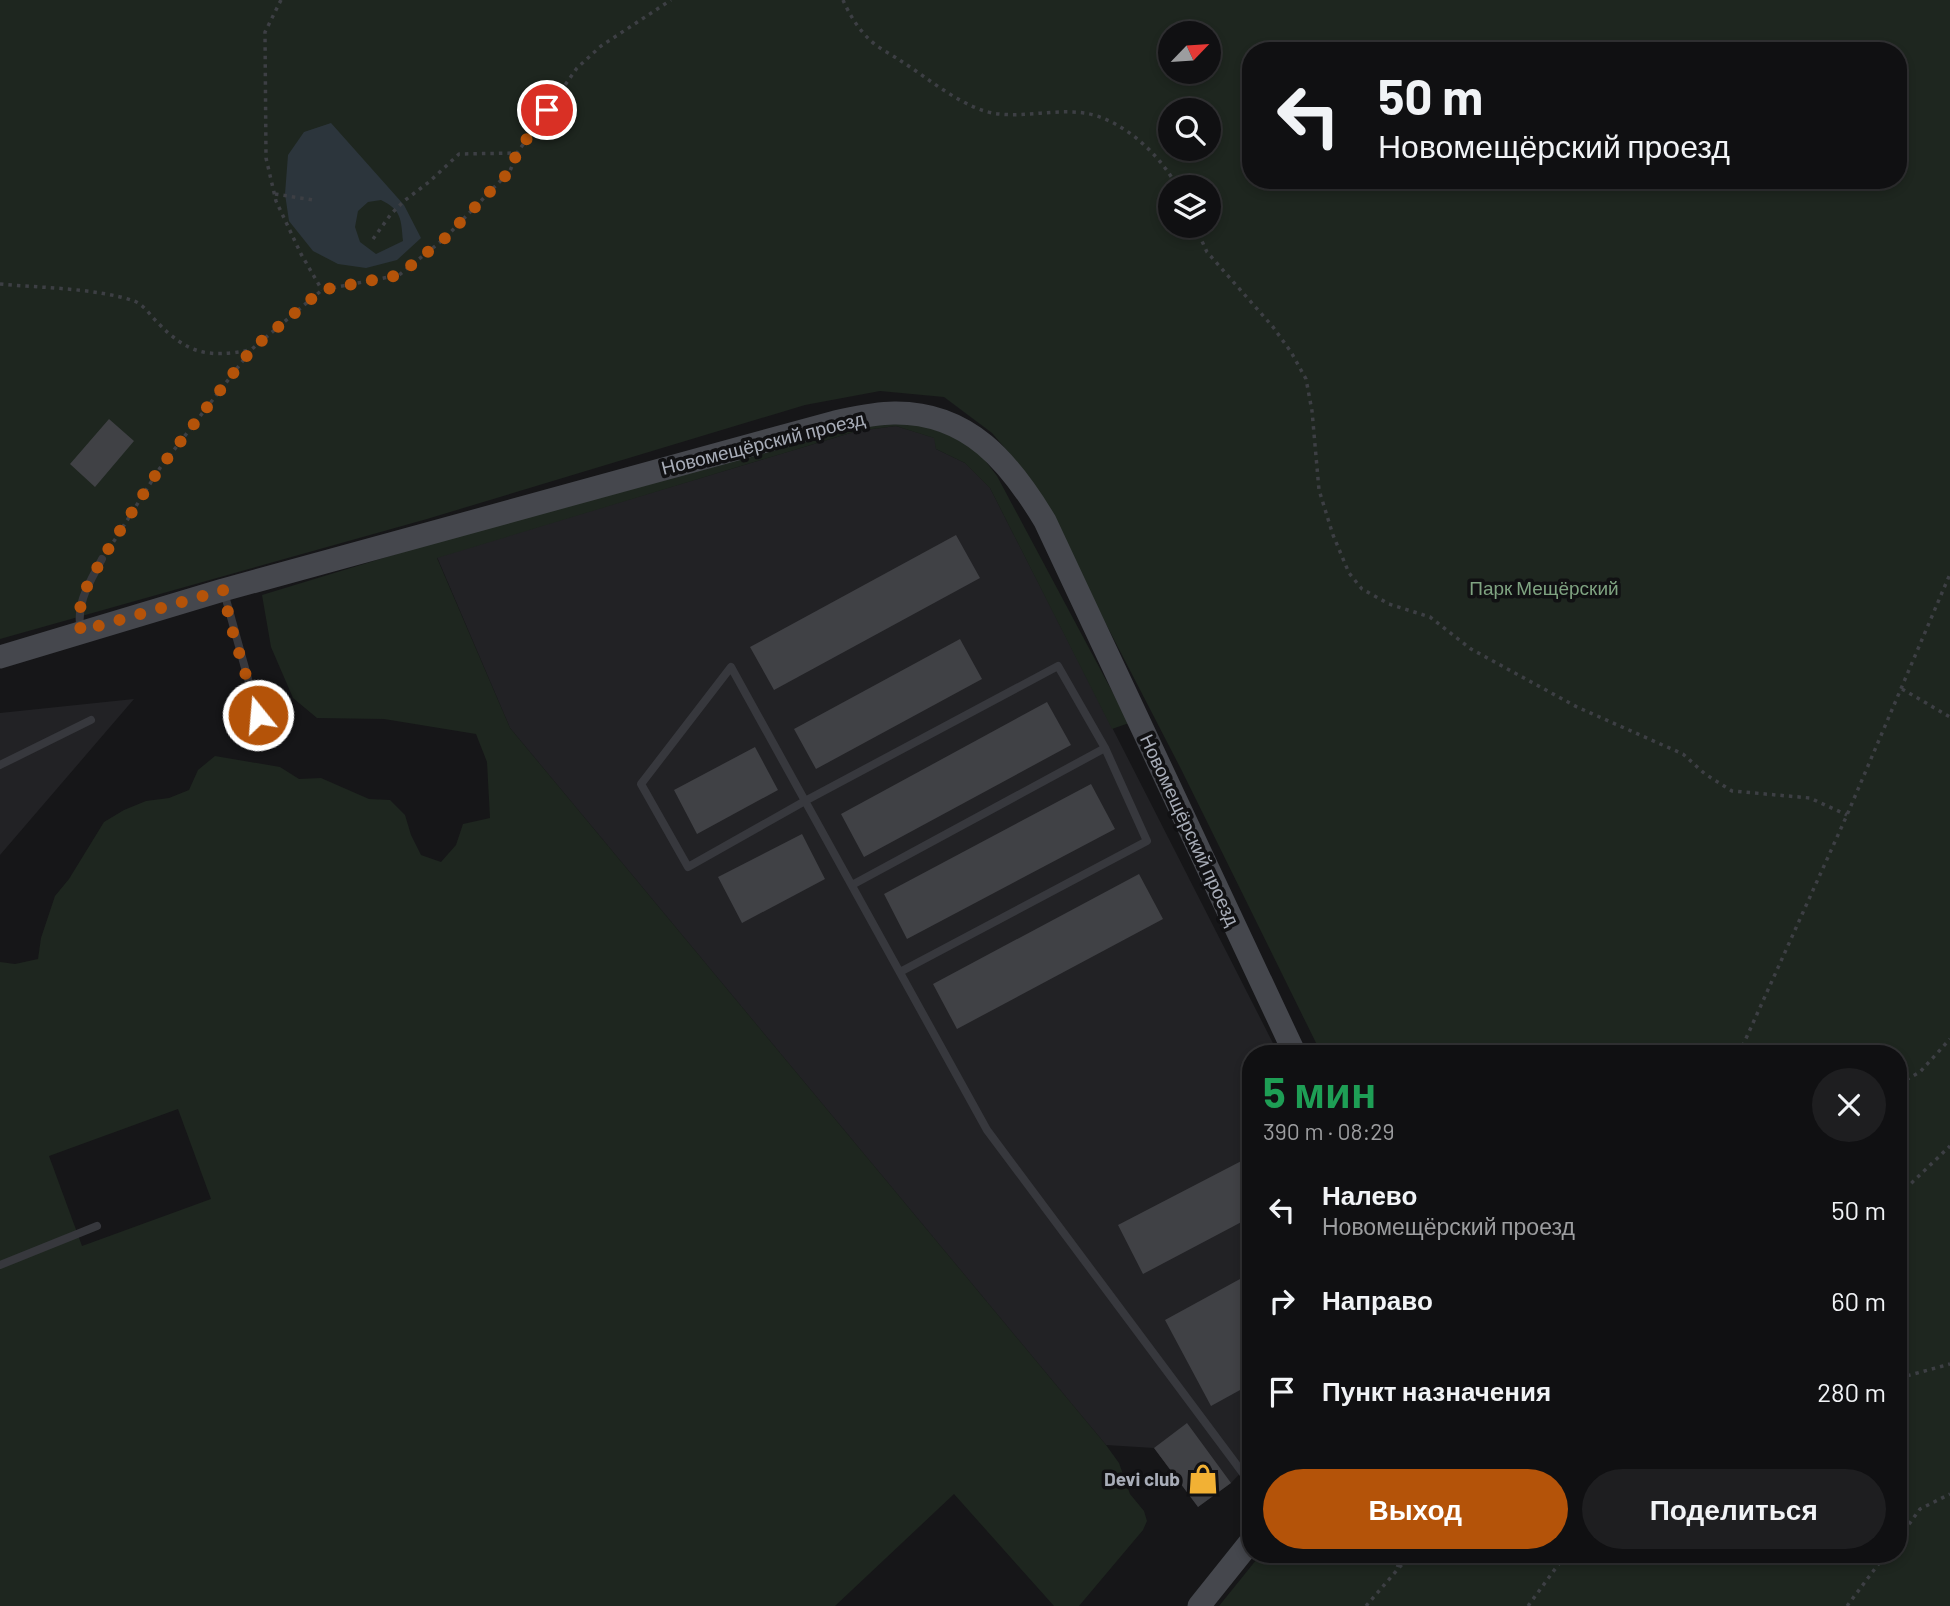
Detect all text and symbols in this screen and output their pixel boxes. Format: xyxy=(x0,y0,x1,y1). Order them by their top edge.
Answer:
north arrow xyxy=(1158,21,1222,84)
map controls xyxy=(1158,21,1221,238)
text: 50 m xyxy=(1378,66,1483,125)
icon: left xyxy=(1263,70,1354,161)
pin xyxy=(517,80,577,140)
icon: arrive xyxy=(528,91,566,129)
button: search xyxy=(1158,98,1221,161)
text: Новомещёрский проезд xyxy=(1378,126,1730,164)
button: layers xyxy=(1158,175,1221,238)
street label: Новомещёрский проезд xyxy=(659,406,867,479)
park label: Парк Мещёрский xyxy=(1469,576,1619,599)
position arrow xyxy=(221,678,295,752)
street label: Новомещёрский проезд xyxy=(1136,730,1245,929)
text: 5 мин xyxy=(1263,1066,1376,1116)
button: close xyxy=(1812,1068,1886,1142)
text: 390 m · 08:29 xyxy=(1263,1117,1395,1145)
text: Налево xyxy=(1322,1179,1417,1210)
icon: left xyxy=(1263,1191,1301,1229)
text: 50 m xyxy=(1831,1194,1886,1225)
text: Новомещёрский проезд xyxy=(1322,1212,1575,1240)
icon: right xyxy=(1263,1282,1301,1320)
text: Направо xyxy=(1322,1284,1433,1315)
text: 60 m xyxy=(1831,1285,1886,1316)
icon: arrive xyxy=(1263,1373,1301,1411)
text: Пункт назначения xyxy=(1322,1375,1551,1406)
text: 280 m xyxy=(1817,1376,1886,1407)
shop icon: Devi club xyxy=(1186,1462,1220,1496)
place label: Devi club xyxy=(1104,1467,1180,1490)
button: Выход xyxy=(1263,1469,1568,1549)
button: Поделиться xyxy=(1582,1469,1886,1549)

